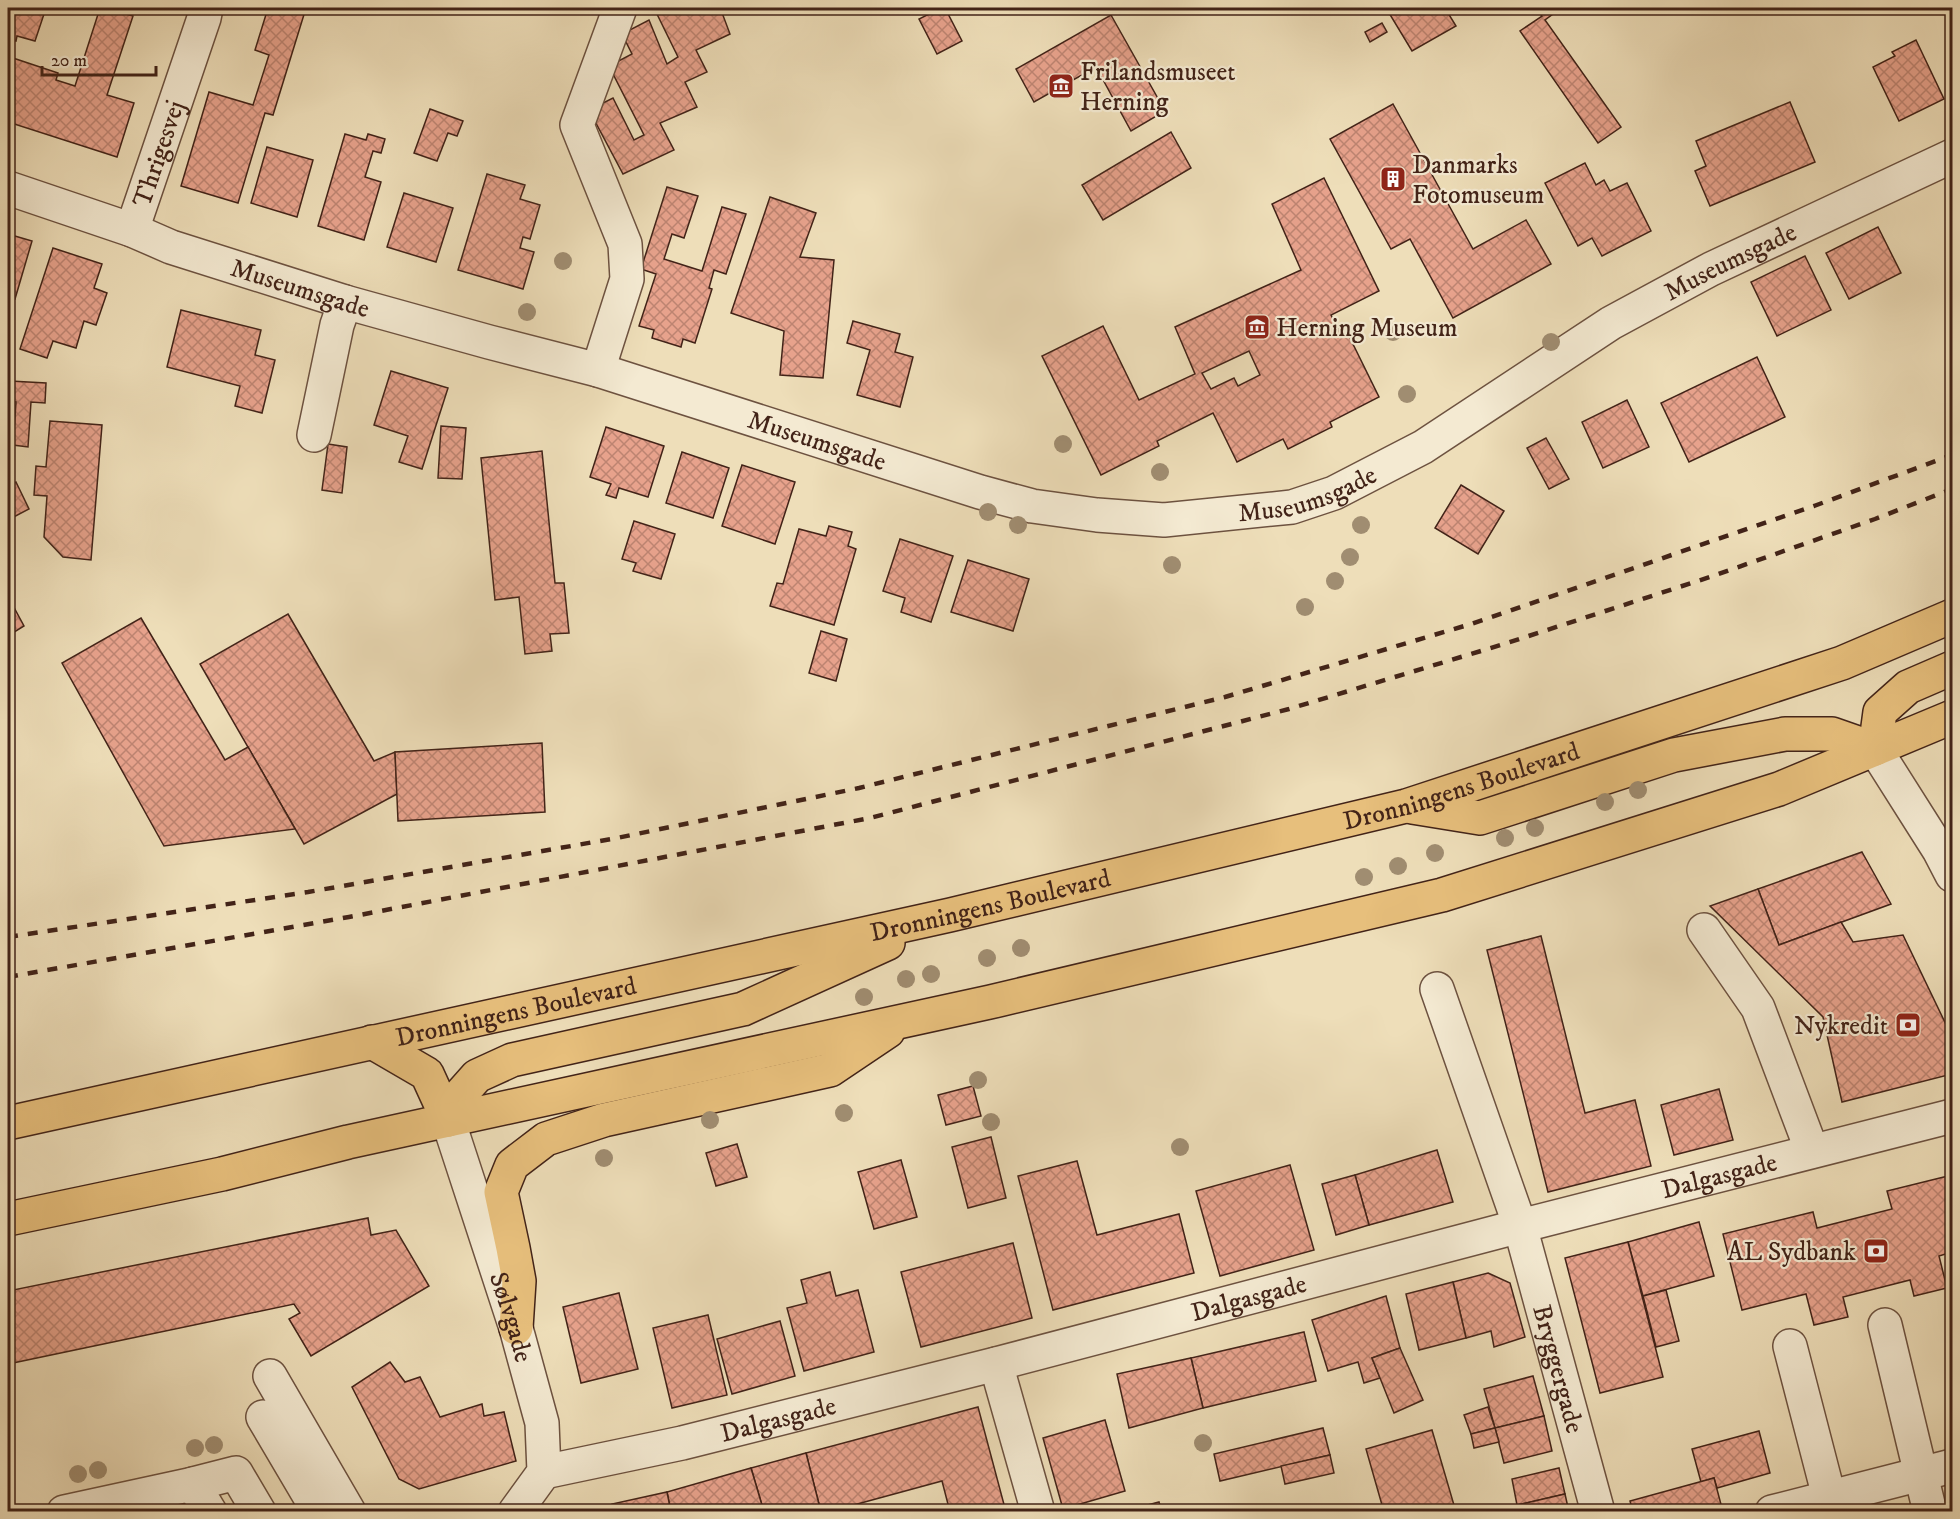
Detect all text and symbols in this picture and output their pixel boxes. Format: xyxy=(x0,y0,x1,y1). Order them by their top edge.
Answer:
scale bar xyxy=(42,39,156,77)
text: 20 m xyxy=(51,50,87,72)
place label: Frilandsmuseet Herning xyxy=(1080,56,1236,119)
museum icon: Frilandsmuseet Herning xyxy=(1046,71,1076,101)
street label: Thrigesvej xyxy=(126,96,193,211)
place label: Danmarks Fotomuseum xyxy=(1412,149,1544,212)
building icon: Danmarks Fotomuseum xyxy=(1378,164,1408,194)
street label: Museumsgade xyxy=(1659,216,1802,309)
street label: Museumsgade xyxy=(226,252,373,326)
museum icon: Herning Museum xyxy=(1242,312,1272,342)
place label: Herning Museum xyxy=(1276,312,1457,345)
street label: Museumsgade xyxy=(743,404,890,479)
street label: Museumsgade xyxy=(1237,459,1382,530)
street label: Dronningens Boulevard xyxy=(1340,735,1584,838)
street label: Dronningens Boulevard xyxy=(867,862,1114,950)
street label: Dronningens Boulevard xyxy=(393,970,640,1055)
place label: Nykredit xyxy=(1794,1010,1888,1043)
bank icon: Nykredit xyxy=(1893,1010,1923,1040)
street label: Dalgasgade xyxy=(1658,1146,1781,1207)
place label: AL Sydbank xyxy=(1727,1236,1856,1269)
bank icon: AL Sydbank xyxy=(1861,1236,1891,1266)
street label: Sølvgade xyxy=(481,1268,540,1366)
street label: Dalgasgade xyxy=(1188,1268,1310,1330)
street label: Bryggergade xyxy=(1524,1301,1591,1437)
street label: Dalgasgade xyxy=(717,1390,840,1451)

